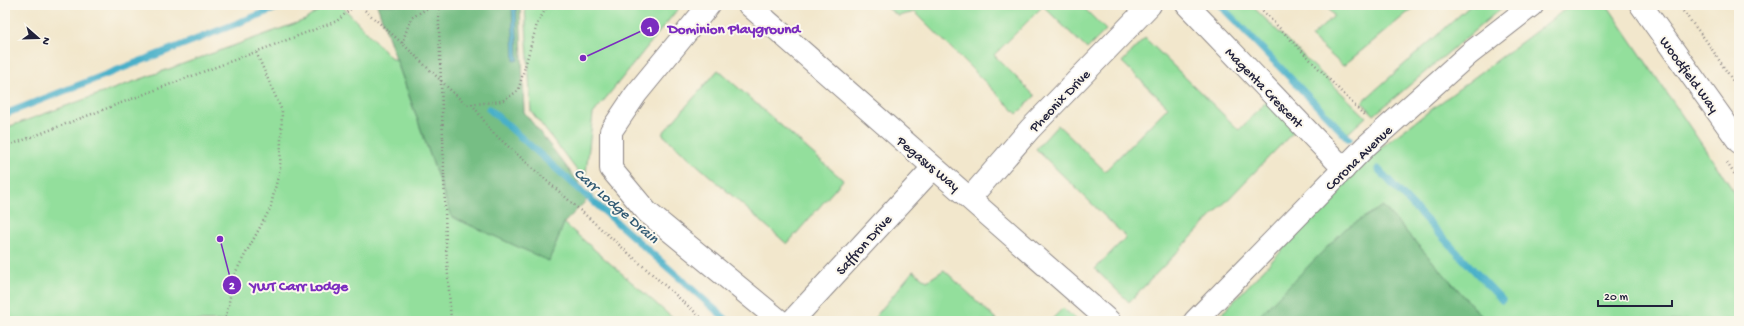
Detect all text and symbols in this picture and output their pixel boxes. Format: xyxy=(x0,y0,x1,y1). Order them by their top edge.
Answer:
callout: Dominion Playground xyxy=(640,14,808,41)
north arrow xyxy=(18,18,58,58)
text: Dominion Playground xyxy=(666,21,802,39)
text: 1 xyxy=(647,23,653,37)
street label: Woodfield Way xyxy=(1655,34,1721,117)
text: N xyxy=(39,35,52,46)
street label: Magenta Crescent xyxy=(1220,45,1307,133)
street label: Pheonix Drive xyxy=(1026,66,1095,137)
street label: Corona Avenue xyxy=(1323,122,1397,195)
street label: Pegasus Way xyxy=(891,133,963,196)
water label: Carr Lodge Drain xyxy=(570,165,662,249)
street label: Saffron Drive xyxy=(833,211,897,279)
callout: YWT Carr Lodge xyxy=(222,271,356,298)
text: YWT Carr Lodge xyxy=(248,278,349,296)
text: 2 xyxy=(229,280,235,294)
scale bar xyxy=(1598,282,1672,308)
text: 20 m xyxy=(1604,291,1629,305)

